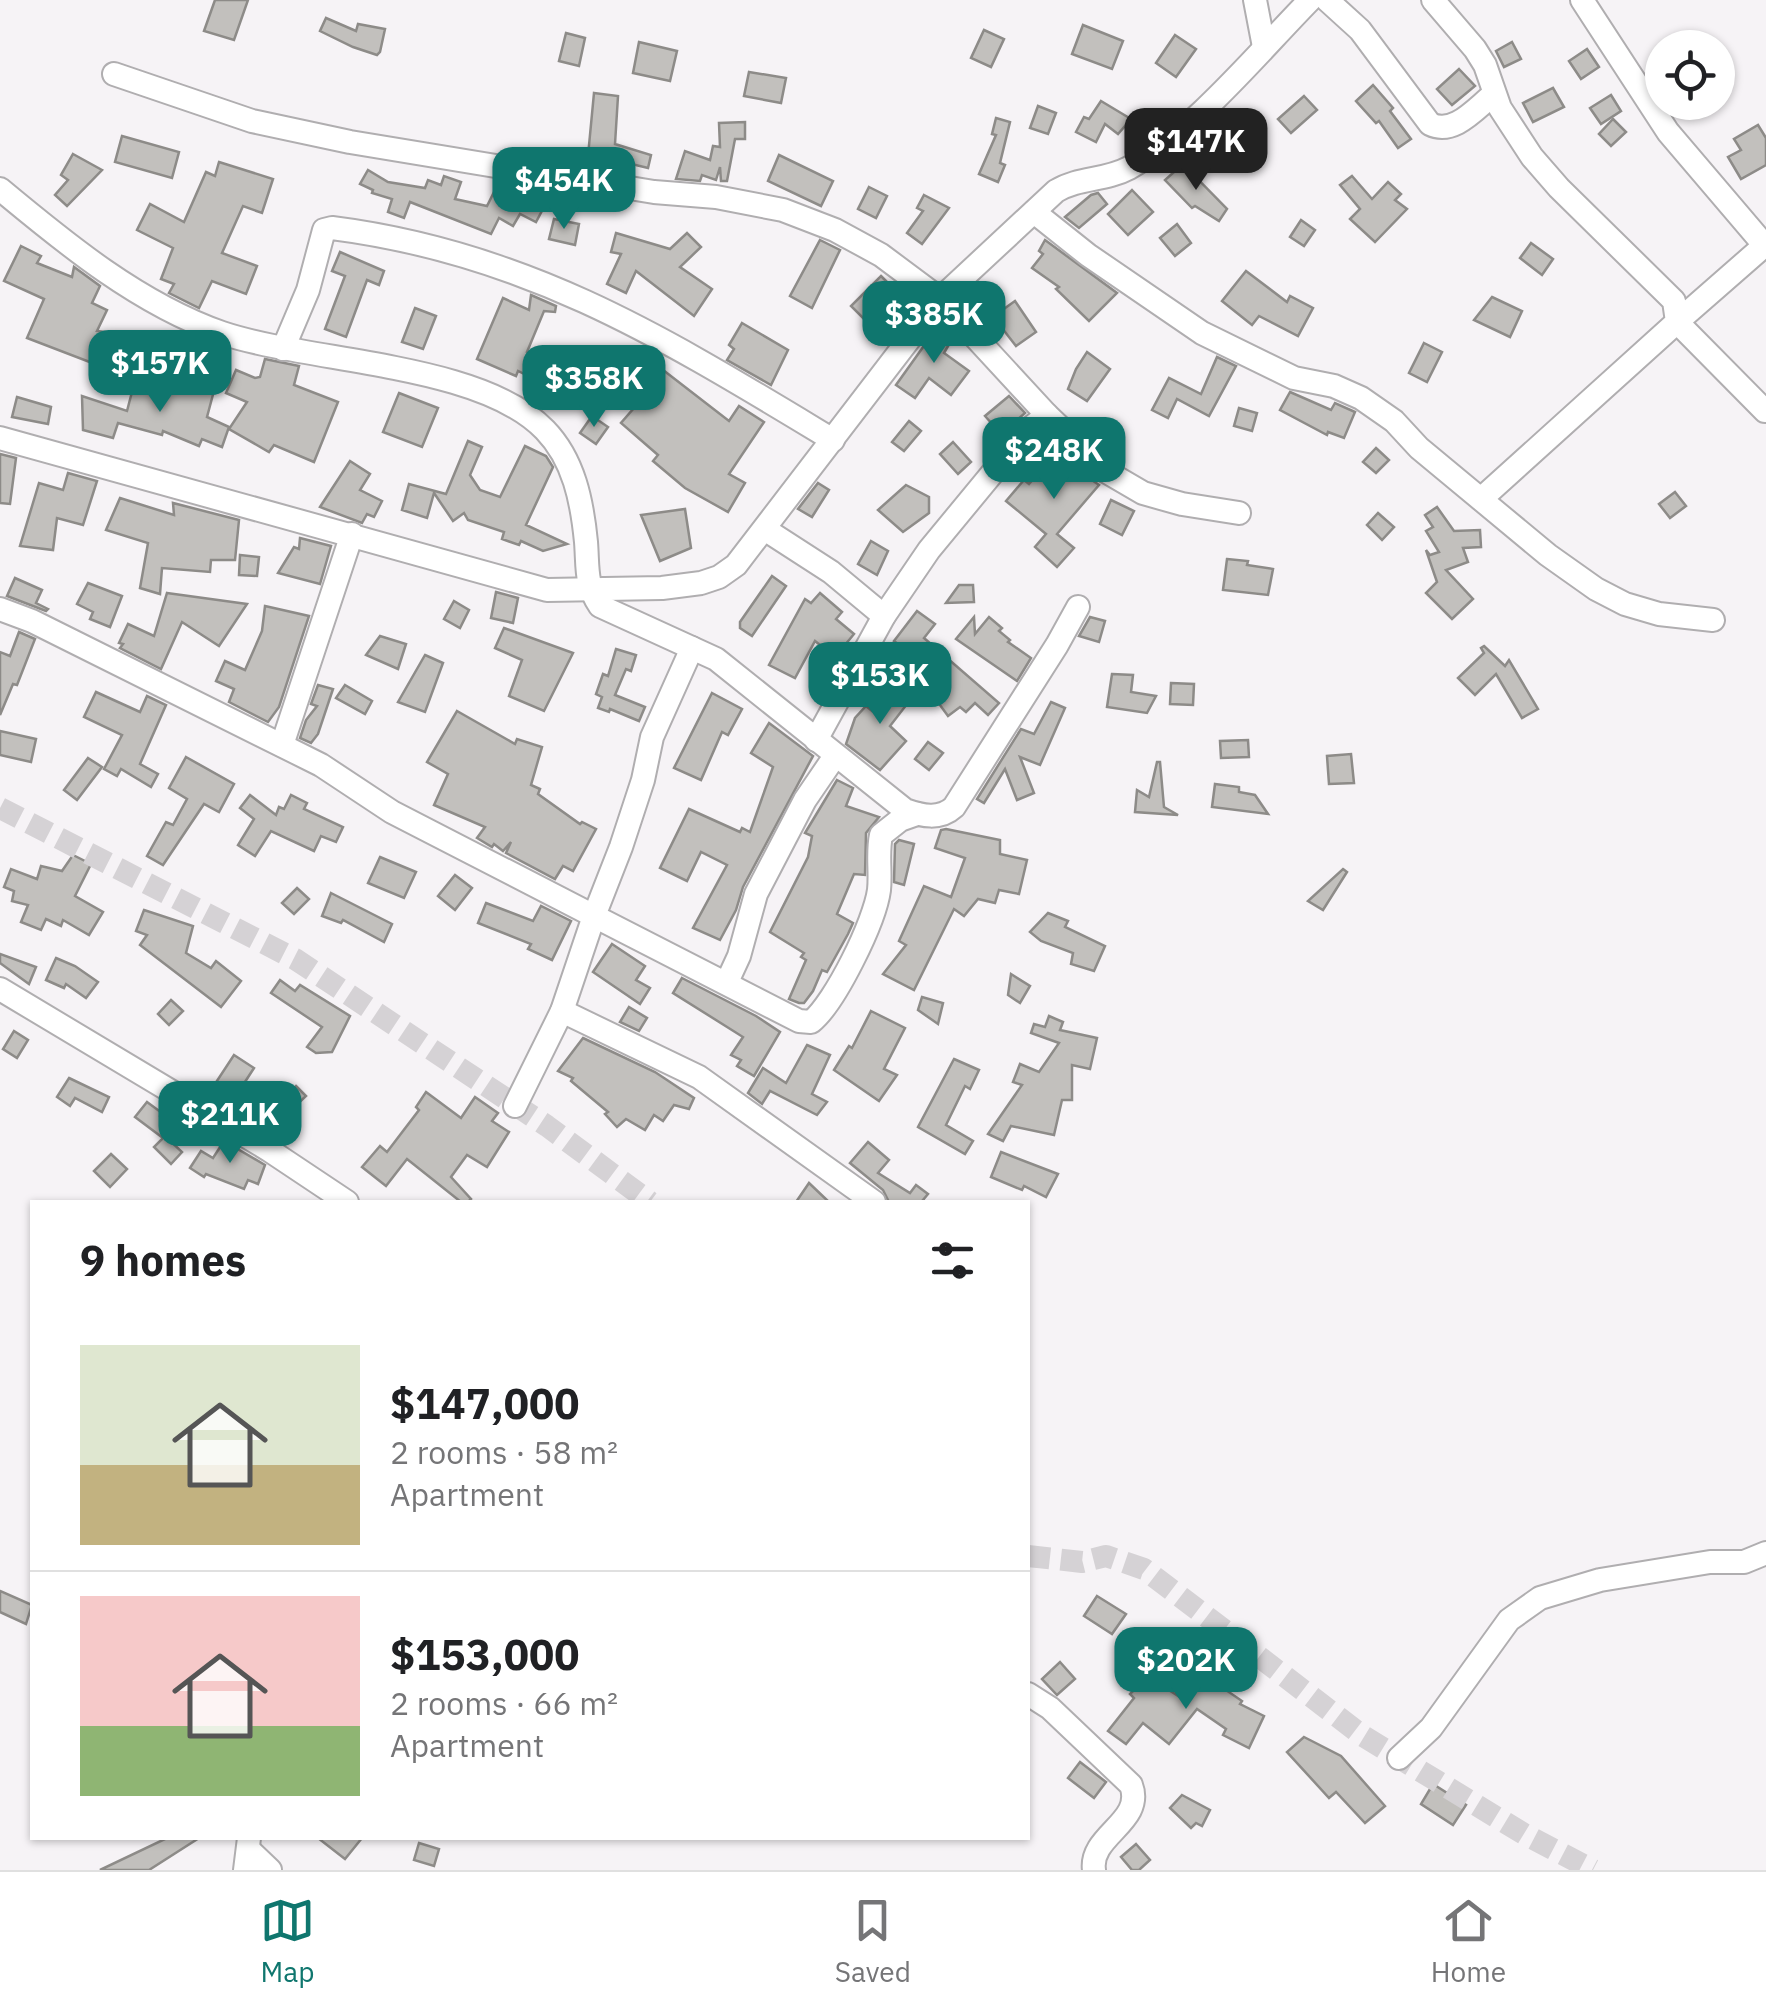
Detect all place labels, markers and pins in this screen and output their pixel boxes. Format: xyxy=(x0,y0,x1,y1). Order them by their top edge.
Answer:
pin: $147K xyxy=(1126,108,1266,193)
pin: $454K xyxy=(494,147,634,232)
pin: $385K xyxy=(864,281,1004,366)
pin: $157K xyxy=(90,330,230,415)
pin: $358K xyxy=(524,345,664,430)
pin: $248K xyxy=(984,417,1124,502)
pin: $153K xyxy=(810,642,950,727)
pin: $211K xyxy=(160,1081,300,1166)
pin: $202K xyxy=(1116,1627,1256,1712)

